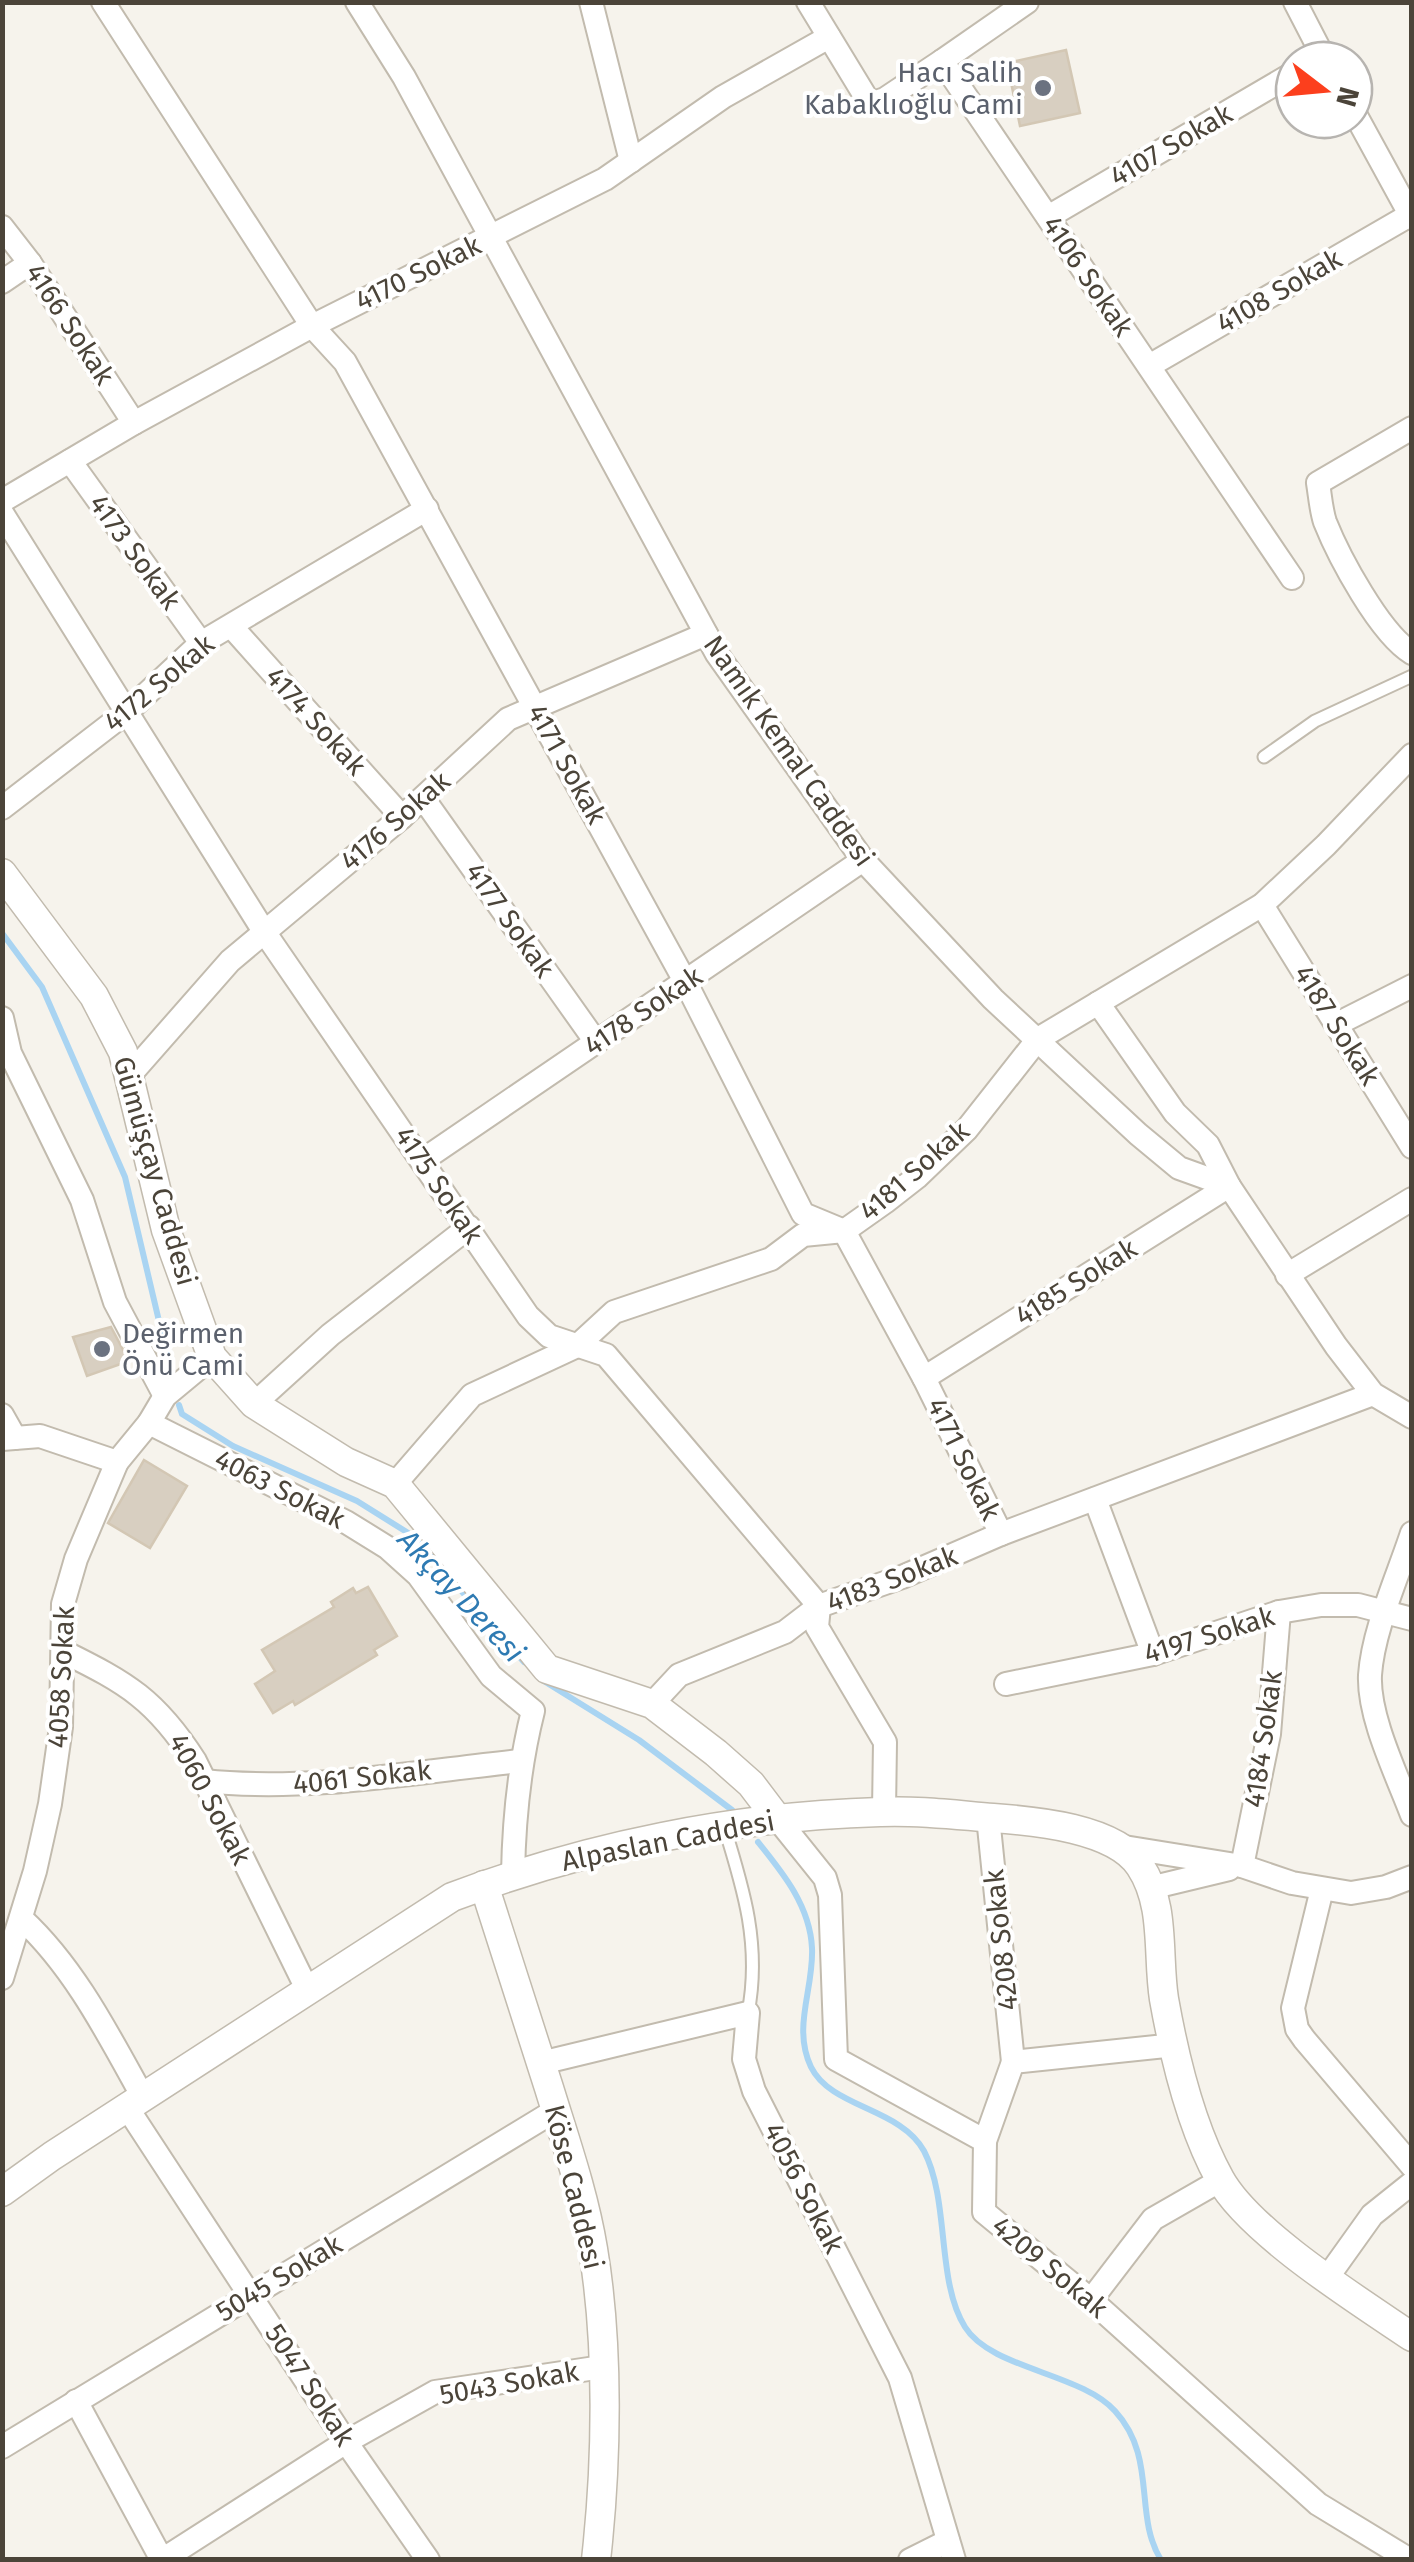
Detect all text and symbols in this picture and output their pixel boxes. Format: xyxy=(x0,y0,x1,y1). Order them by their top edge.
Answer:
north arrow xyxy=(1274,40,1374,140)
place label: Hacı Salih Kabaklıoğlu Cami xyxy=(804,56,1023,121)
marker: Hacı Salih Kabaklıoğlu Cami xyxy=(1032,77,1054,99)
text: N xyxy=(1329,83,1366,110)
street label: 4107 Sokak xyxy=(1104,97,1238,193)
street label: 4106 Sokak xyxy=(1036,209,1141,343)
street label: 4170 Sokak xyxy=(350,228,487,318)
street label: 4108 Sokak xyxy=(1211,242,1348,340)
street label: 4166 Sokak xyxy=(19,257,122,391)
street label: 4173 Sokak xyxy=(82,488,188,616)
street label: 4172 Sokak xyxy=(97,627,221,739)
street label: Namık Kemal Caddesi xyxy=(697,629,881,873)
street label: 4174 Sokak xyxy=(259,660,374,782)
street label: 4171 Sokak xyxy=(521,698,614,830)
street label: 4176 Sokak xyxy=(333,764,457,878)
street label: 4177 Sokak xyxy=(458,856,562,984)
street label: 4178 Sokak xyxy=(578,959,709,1062)
street label: 4187 Sokak xyxy=(1287,959,1387,1092)
street label: Gümüşçay Caddesi xyxy=(107,1053,203,1289)
street label: 4181 Sokak xyxy=(852,1114,976,1228)
street label: 4175 Sokak xyxy=(388,1120,491,1250)
street label: 4185 Sokak xyxy=(1009,1231,1144,1332)
place label: Değirmen Önü Cami xyxy=(122,1317,244,1382)
marker: Değirmen Önü Cami xyxy=(91,1338,113,1360)
street label: 4171 Sokak xyxy=(920,1392,1008,1526)
street label: 4063 Sokak xyxy=(209,1442,351,1536)
water label: Akçay Deresi xyxy=(389,1521,532,1671)
street label: 4183 Sokak xyxy=(822,1539,963,1619)
street label: 4197 Sokak xyxy=(1140,1599,1279,1670)
street label: 4058 Sokak xyxy=(41,1604,81,1749)
street label: 4184 Sokak xyxy=(1237,1668,1289,1810)
street label: 4060 Sokak xyxy=(162,1728,259,1871)
street label: 4061 Sokak xyxy=(291,1753,433,1801)
street label: Alpaslan Caddesi xyxy=(559,1804,777,1878)
street label: 4208 Sokak xyxy=(977,1867,1025,2012)
street label: Köse Caddesi xyxy=(538,2101,610,2273)
street label: 4056 Sokak xyxy=(757,2117,851,2259)
street label: 4209 Sokak xyxy=(985,2209,1115,2325)
street label: 5045 Sokak xyxy=(210,2227,348,2328)
street label: 5047 Sokak xyxy=(258,2318,362,2453)
street label: 5043 Sokak xyxy=(437,2354,582,2411)

